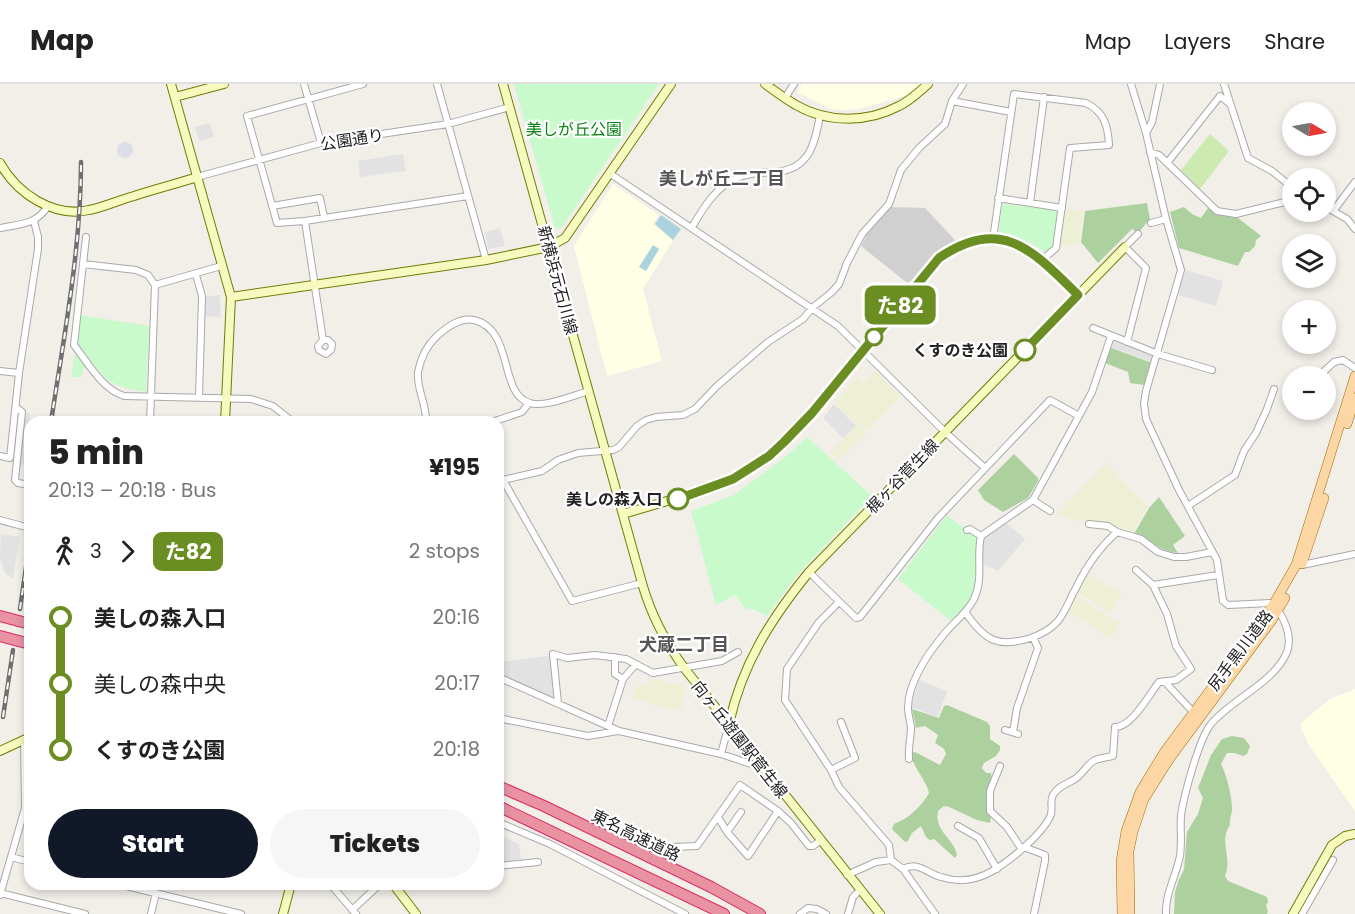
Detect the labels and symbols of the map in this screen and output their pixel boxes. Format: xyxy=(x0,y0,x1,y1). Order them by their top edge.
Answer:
north arrow xyxy=(1282,102,1336,156)
park label: 美しが丘公園 xyxy=(526,118,622,141)
street label: 公園通り xyxy=(319,123,385,156)
district label: 美しが丘二丁目 xyxy=(659,166,785,191)
street label: 新横浜元石川線 xyxy=(532,223,583,337)
line badge: た82 xyxy=(866,286,934,324)
unlabelled marker xyxy=(865,328,883,346)
place label: くすのき公園 xyxy=(912,339,1008,362)
marker: くすのき公園 xyxy=(1014,339,1036,361)
street label: 梶ヶ谷菅生線 xyxy=(861,434,944,519)
place label: 美しの森入口 xyxy=(566,488,662,511)
marker: 美しの森入口 xyxy=(667,488,689,510)
street label: 尻手黒川道路 xyxy=(1202,605,1278,696)
district label: 犬蔵二丁目 xyxy=(639,632,729,657)
street label: 向ヶ丘遊園駅菅生線 xyxy=(686,675,793,803)
street label: 東名高速道路 xyxy=(588,804,684,867)

